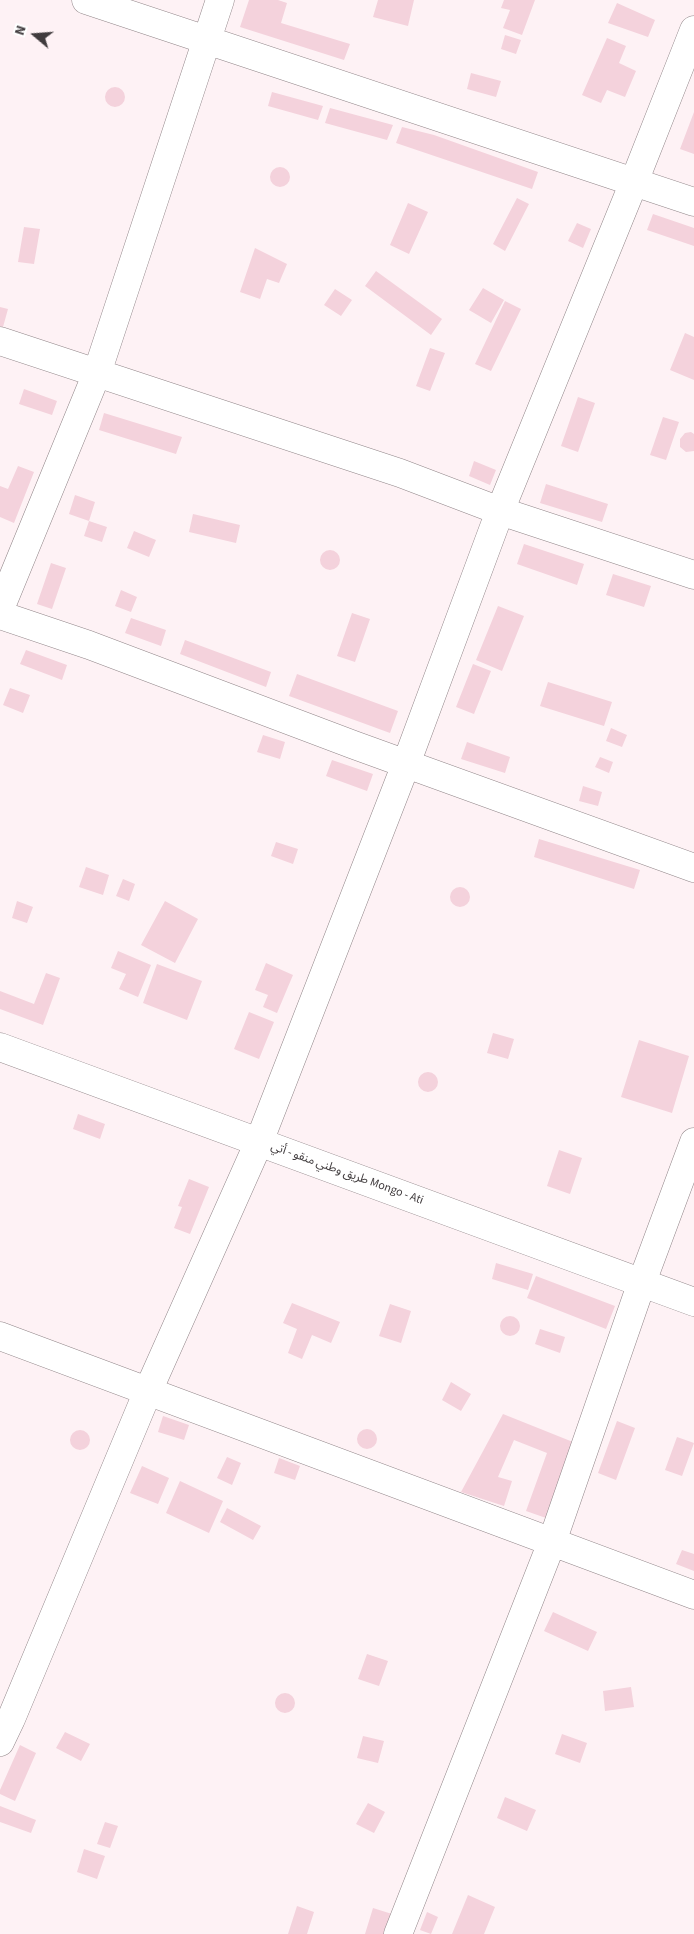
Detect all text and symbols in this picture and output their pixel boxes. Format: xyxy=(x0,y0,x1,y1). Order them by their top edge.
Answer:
north arrow xyxy=(10,10,60,60)
text: N xyxy=(10,23,32,38)
street label: طريق وطني منقو - أتي Mongo - Ati xyxy=(269,1140,425,1208)

